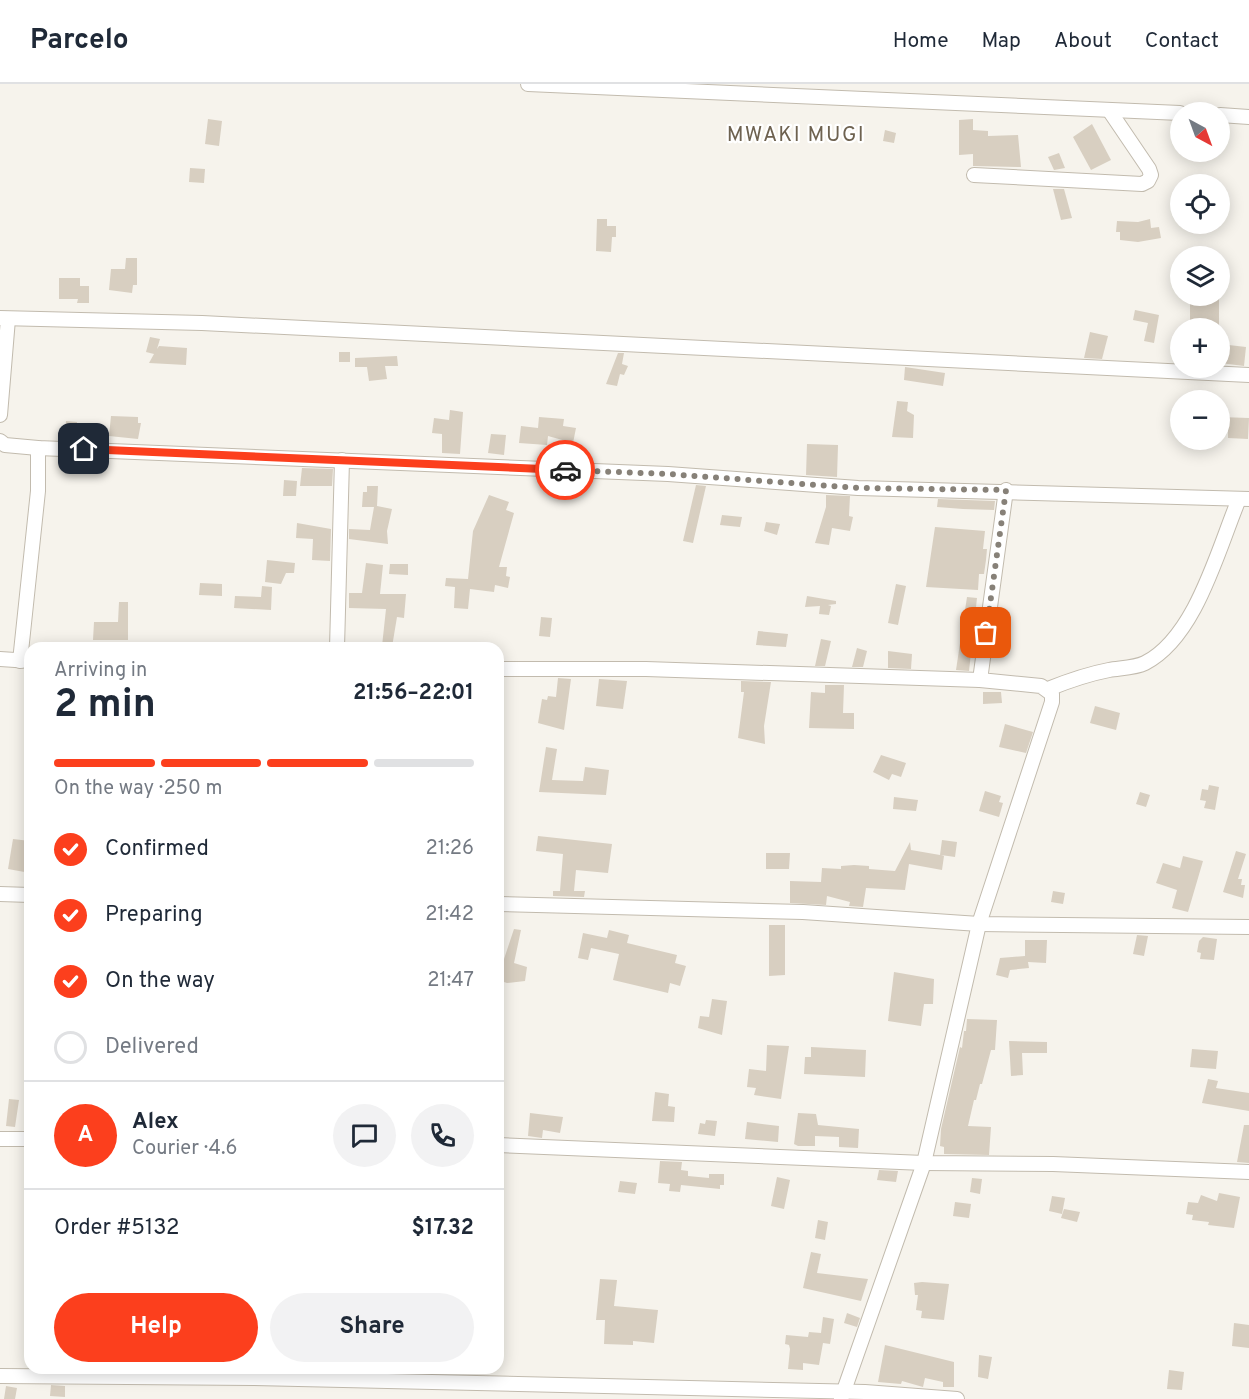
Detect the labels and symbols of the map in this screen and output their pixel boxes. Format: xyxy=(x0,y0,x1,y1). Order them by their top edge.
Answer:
north arrow xyxy=(1170,102,1230,162)
district label: MWAKI MUGI xyxy=(727,122,865,149)
pin xyxy=(58,423,109,474)
courier xyxy=(535,440,595,500)
pin xyxy=(960,607,1011,658)

